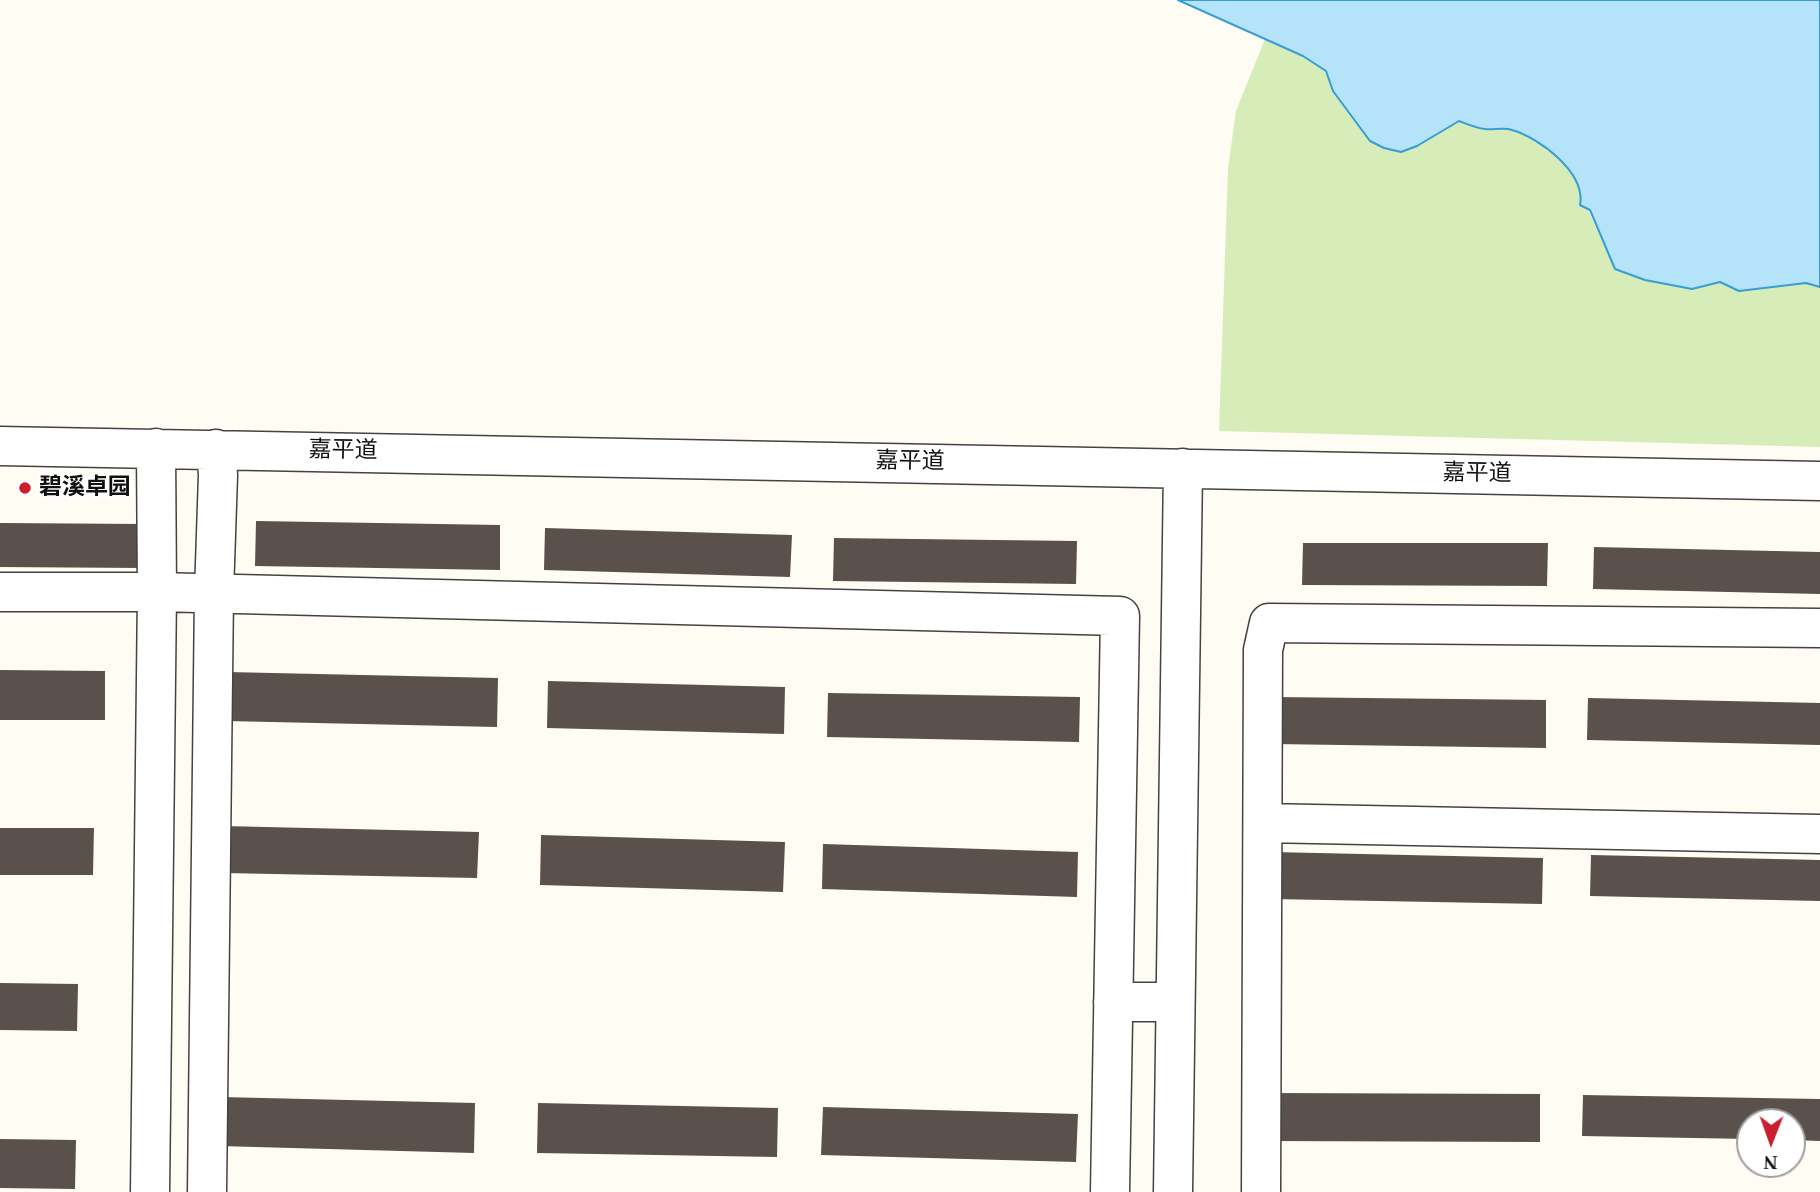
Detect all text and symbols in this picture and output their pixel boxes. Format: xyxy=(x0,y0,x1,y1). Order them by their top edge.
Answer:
street label: 嘉平道 xyxy=(308,437,378,465)
street label: 嘉平道 xyxy=(875,448,945,476)
street label: 嘉平道 xyxy=(1442,460,1512,488)
place label: 碧溪卓园 xyxy=(39,474,131,502)
marker: 碧溪卓园 xyxy=(17,480,33,496)
north arrow xyxy=(1736,1108,1806,1178)
text: N xyxy=(1764,1152,1778,1173)

